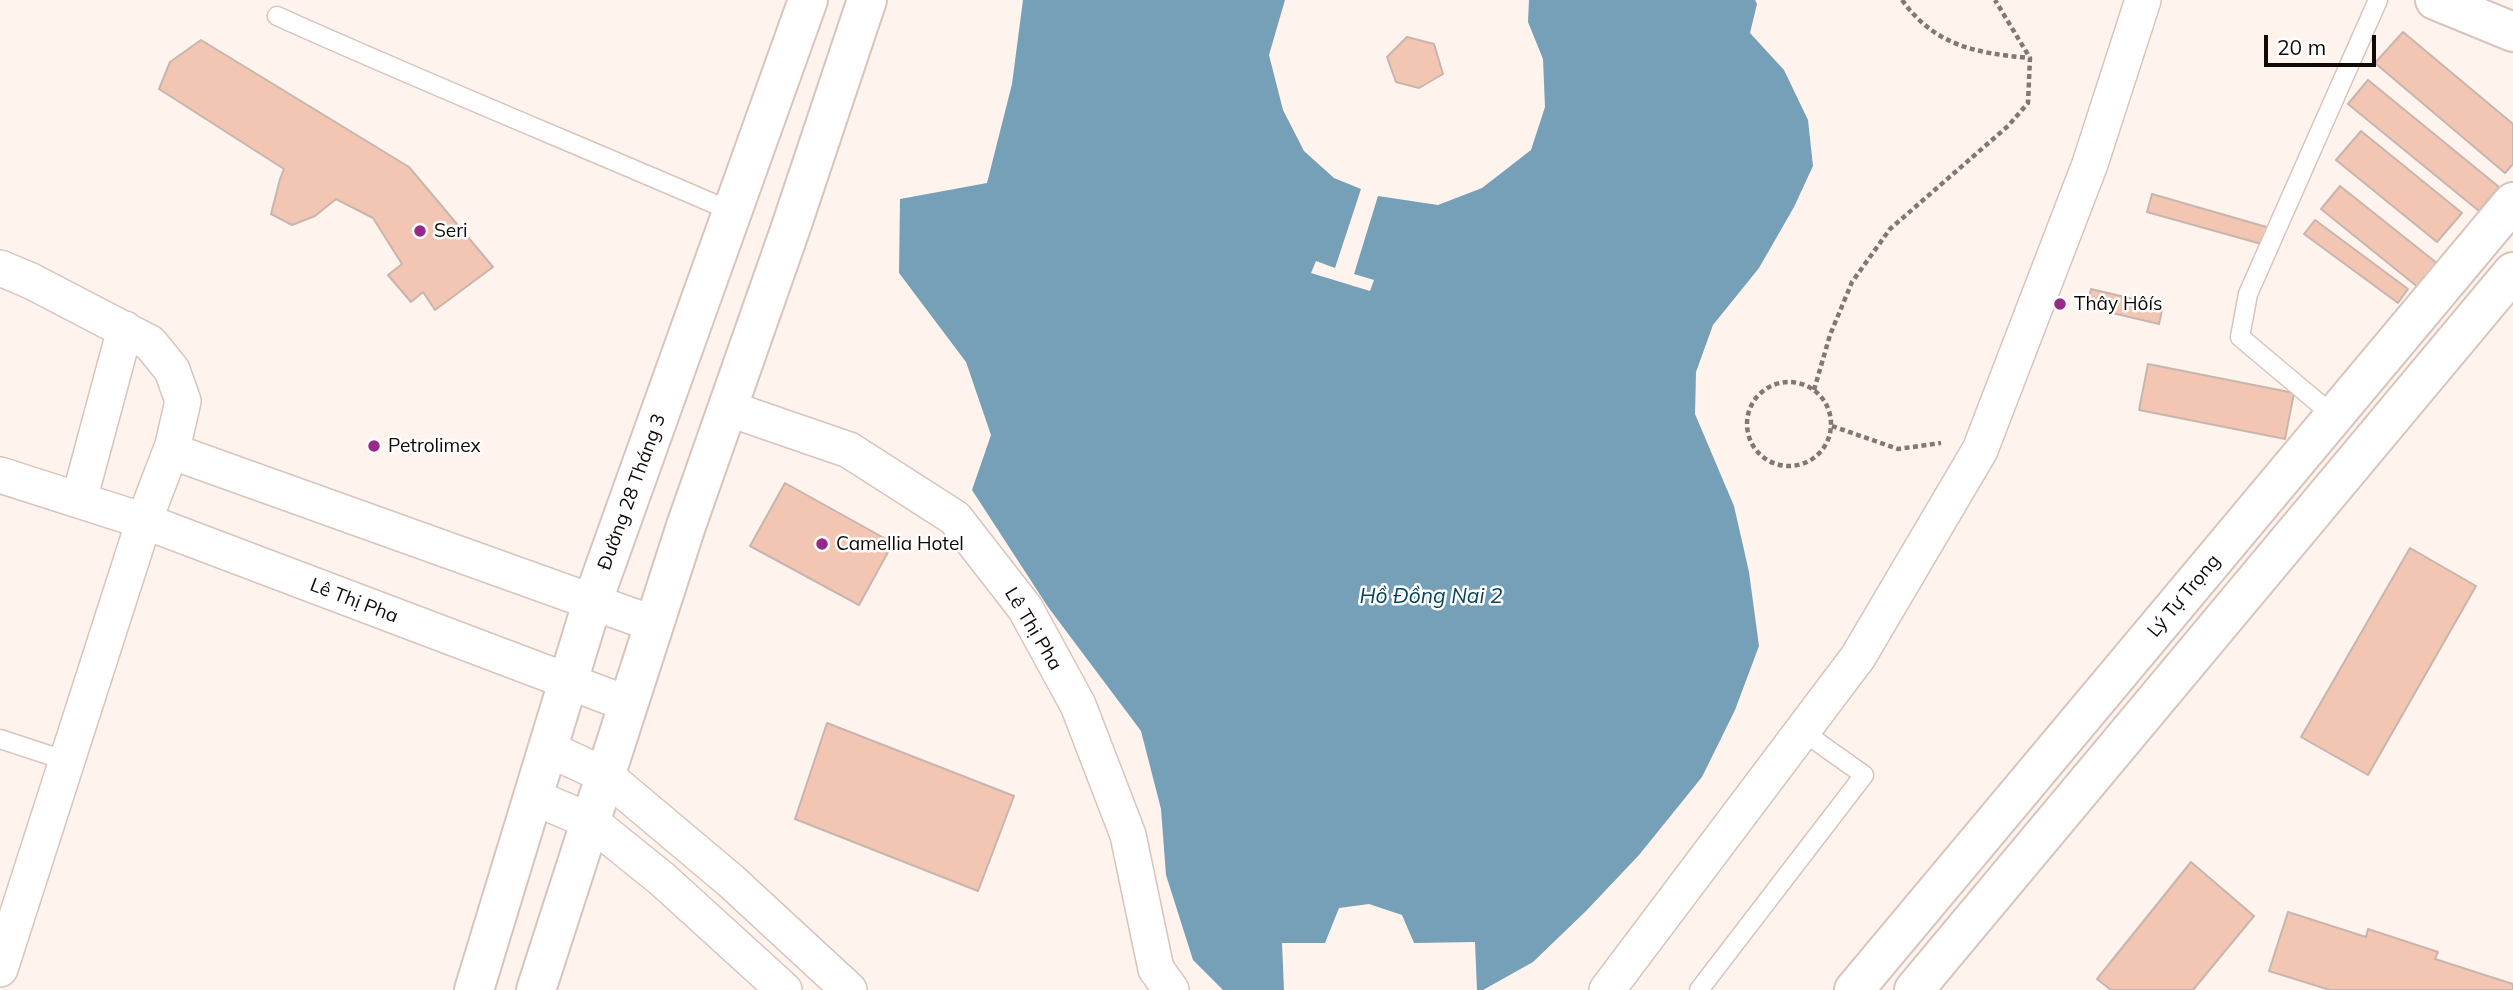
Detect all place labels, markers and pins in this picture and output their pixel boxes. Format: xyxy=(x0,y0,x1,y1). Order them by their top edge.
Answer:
place label: Seri xyxy=(434,220,468,242)
marker: Seri xyxy=(412,223,428,239)
place label: Thây Hôís xyxy=(2074,293,2162,315)
marker: Thây Hôís xyxy=(2052,296,2068,312)
place label: Petrolimex xyxy=(388,435,481,457)
marker: Petrolimex xyxy=(366,438,382,454)
place label: Camellia Hotel xyxy=(836,533,964,555)
marker: Camellia Hotel xyxy=(814,536,830,552)

